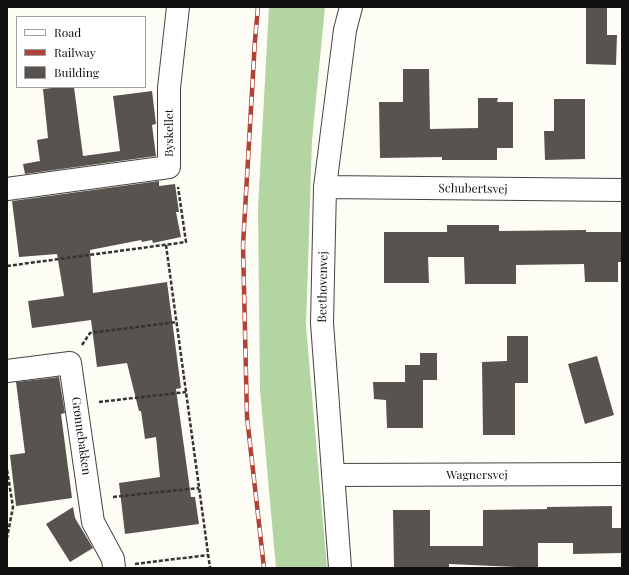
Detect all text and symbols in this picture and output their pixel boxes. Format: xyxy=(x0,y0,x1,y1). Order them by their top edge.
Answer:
legend xyxy=(16,16,146,88)
text: Road xyxy=(54,24,81,40)
text: Railway xyxy=(54,44,96,60)
text: Building xyxy=(54,64,99,80)
street label: Byskellet xyxy=(162,109,176,157)
street label: Schubertsvej xyxy=(438,181,508,197)
street label: Beethovenvej xyxy=(315,251,331,323)
street label: Grønnebakken xyxy=(68,396,94,476)
street label: Wagnersvej xyxy=(446,468,508,482)

